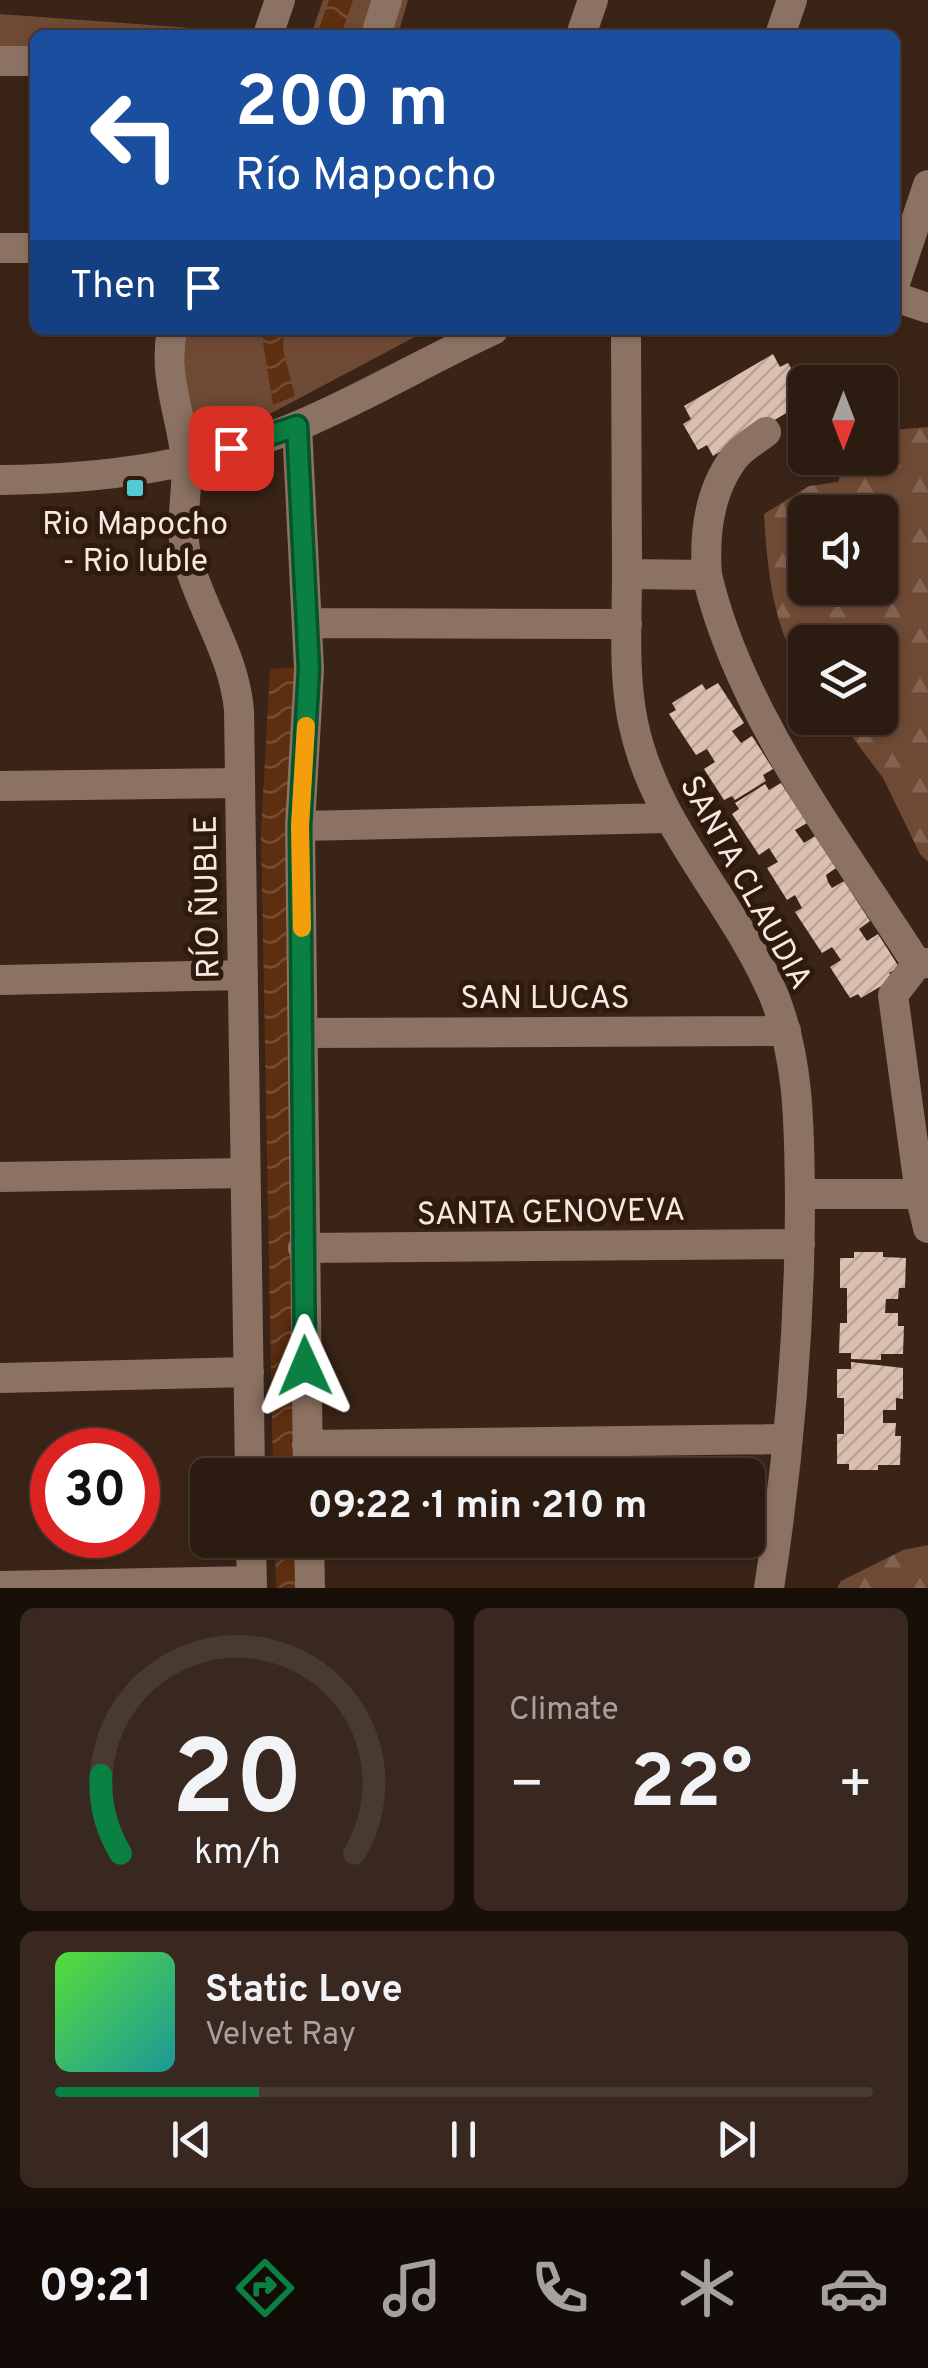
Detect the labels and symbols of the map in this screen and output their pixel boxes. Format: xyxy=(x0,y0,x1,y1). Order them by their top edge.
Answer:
north arrow xyxy=(788,365,898,475)
pin xyxy=(189,406,274,491)
marker: Rio Mapocho - Rio Iuble xyxy=(124,477,146,499)
place label: Rio Mapocho - Rio Iuble xyxy=(42,506,228,583)
street label: SANTA CLAUDIA xyxy=(669,770,820,997)
street label: RÍO ÑUBLE xyxy=(186,815,230,979)
street label: SAN LUCAS xyxy=(460,980,630,1020)
street label: SANTA GENOVEVA xyxy=(416,1192,686,1236)
position arrow xyxy=(253,1314,357,1418)
speed limit sign: 30 xyxy=(30,1428,160,1558)

